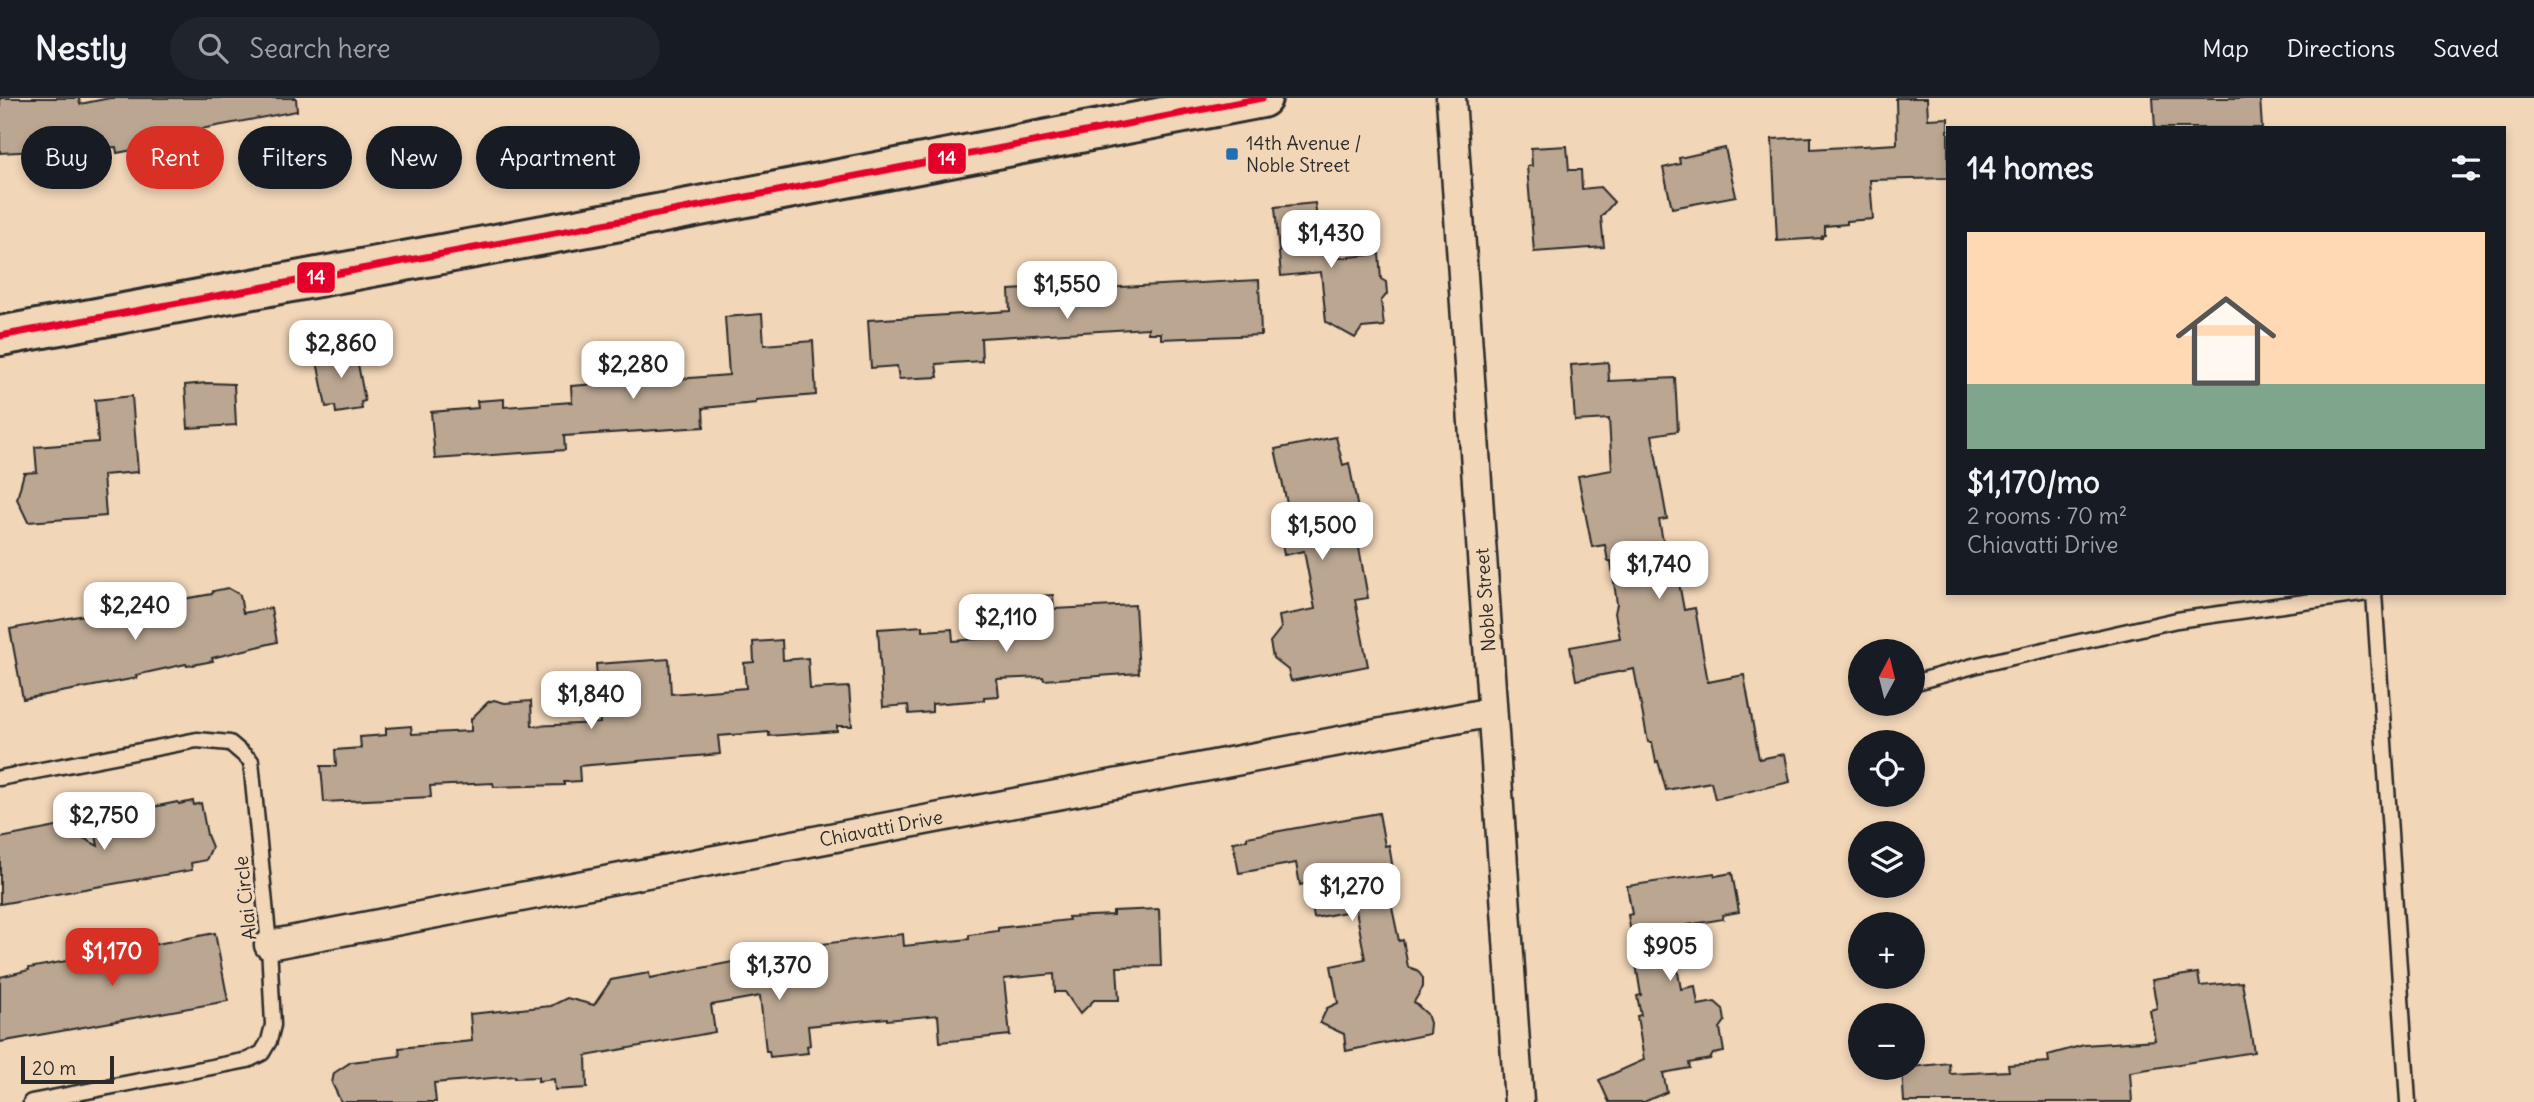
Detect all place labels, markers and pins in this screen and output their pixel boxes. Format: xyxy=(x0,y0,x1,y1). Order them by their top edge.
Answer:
place label: 14th Avenue / Noble Street xyxy=(1246,131,1362,177)
marker: 14th Avenue / Noble Street xyxy=(1224,146,1240,162)
pin: $1,430 xyxy=(1274,211,1388,270)
pin: $1,550 xyxy=(1010,262,1124,321)
pin: $2,860 xyxy=(284,320,398,380)
pin: $2,280 xyxy=(576,342,690,401)
pin: $1,500 xyxy=(1265,503,1379,562)
pin: $1,740 xyxy=(1602,542,1716,601)
pin: $2,240 xyxy=(78,582,192,642)
pin: $2,110 xyxy=(949,594,1063,654)
pin: $1,840 xyxy=(534,672,648,731)
pin: $2,750 xyxy=(47,792,161,852)
pin: $1,270 xyxy=(1295,864,1409,923)
pin: $905 xyxy=(1629,924,1711,983)
pin: $1,170 xyxy=(55,928,169,988)
pin: $1,370 xyxy=(722,942,836,1002)

